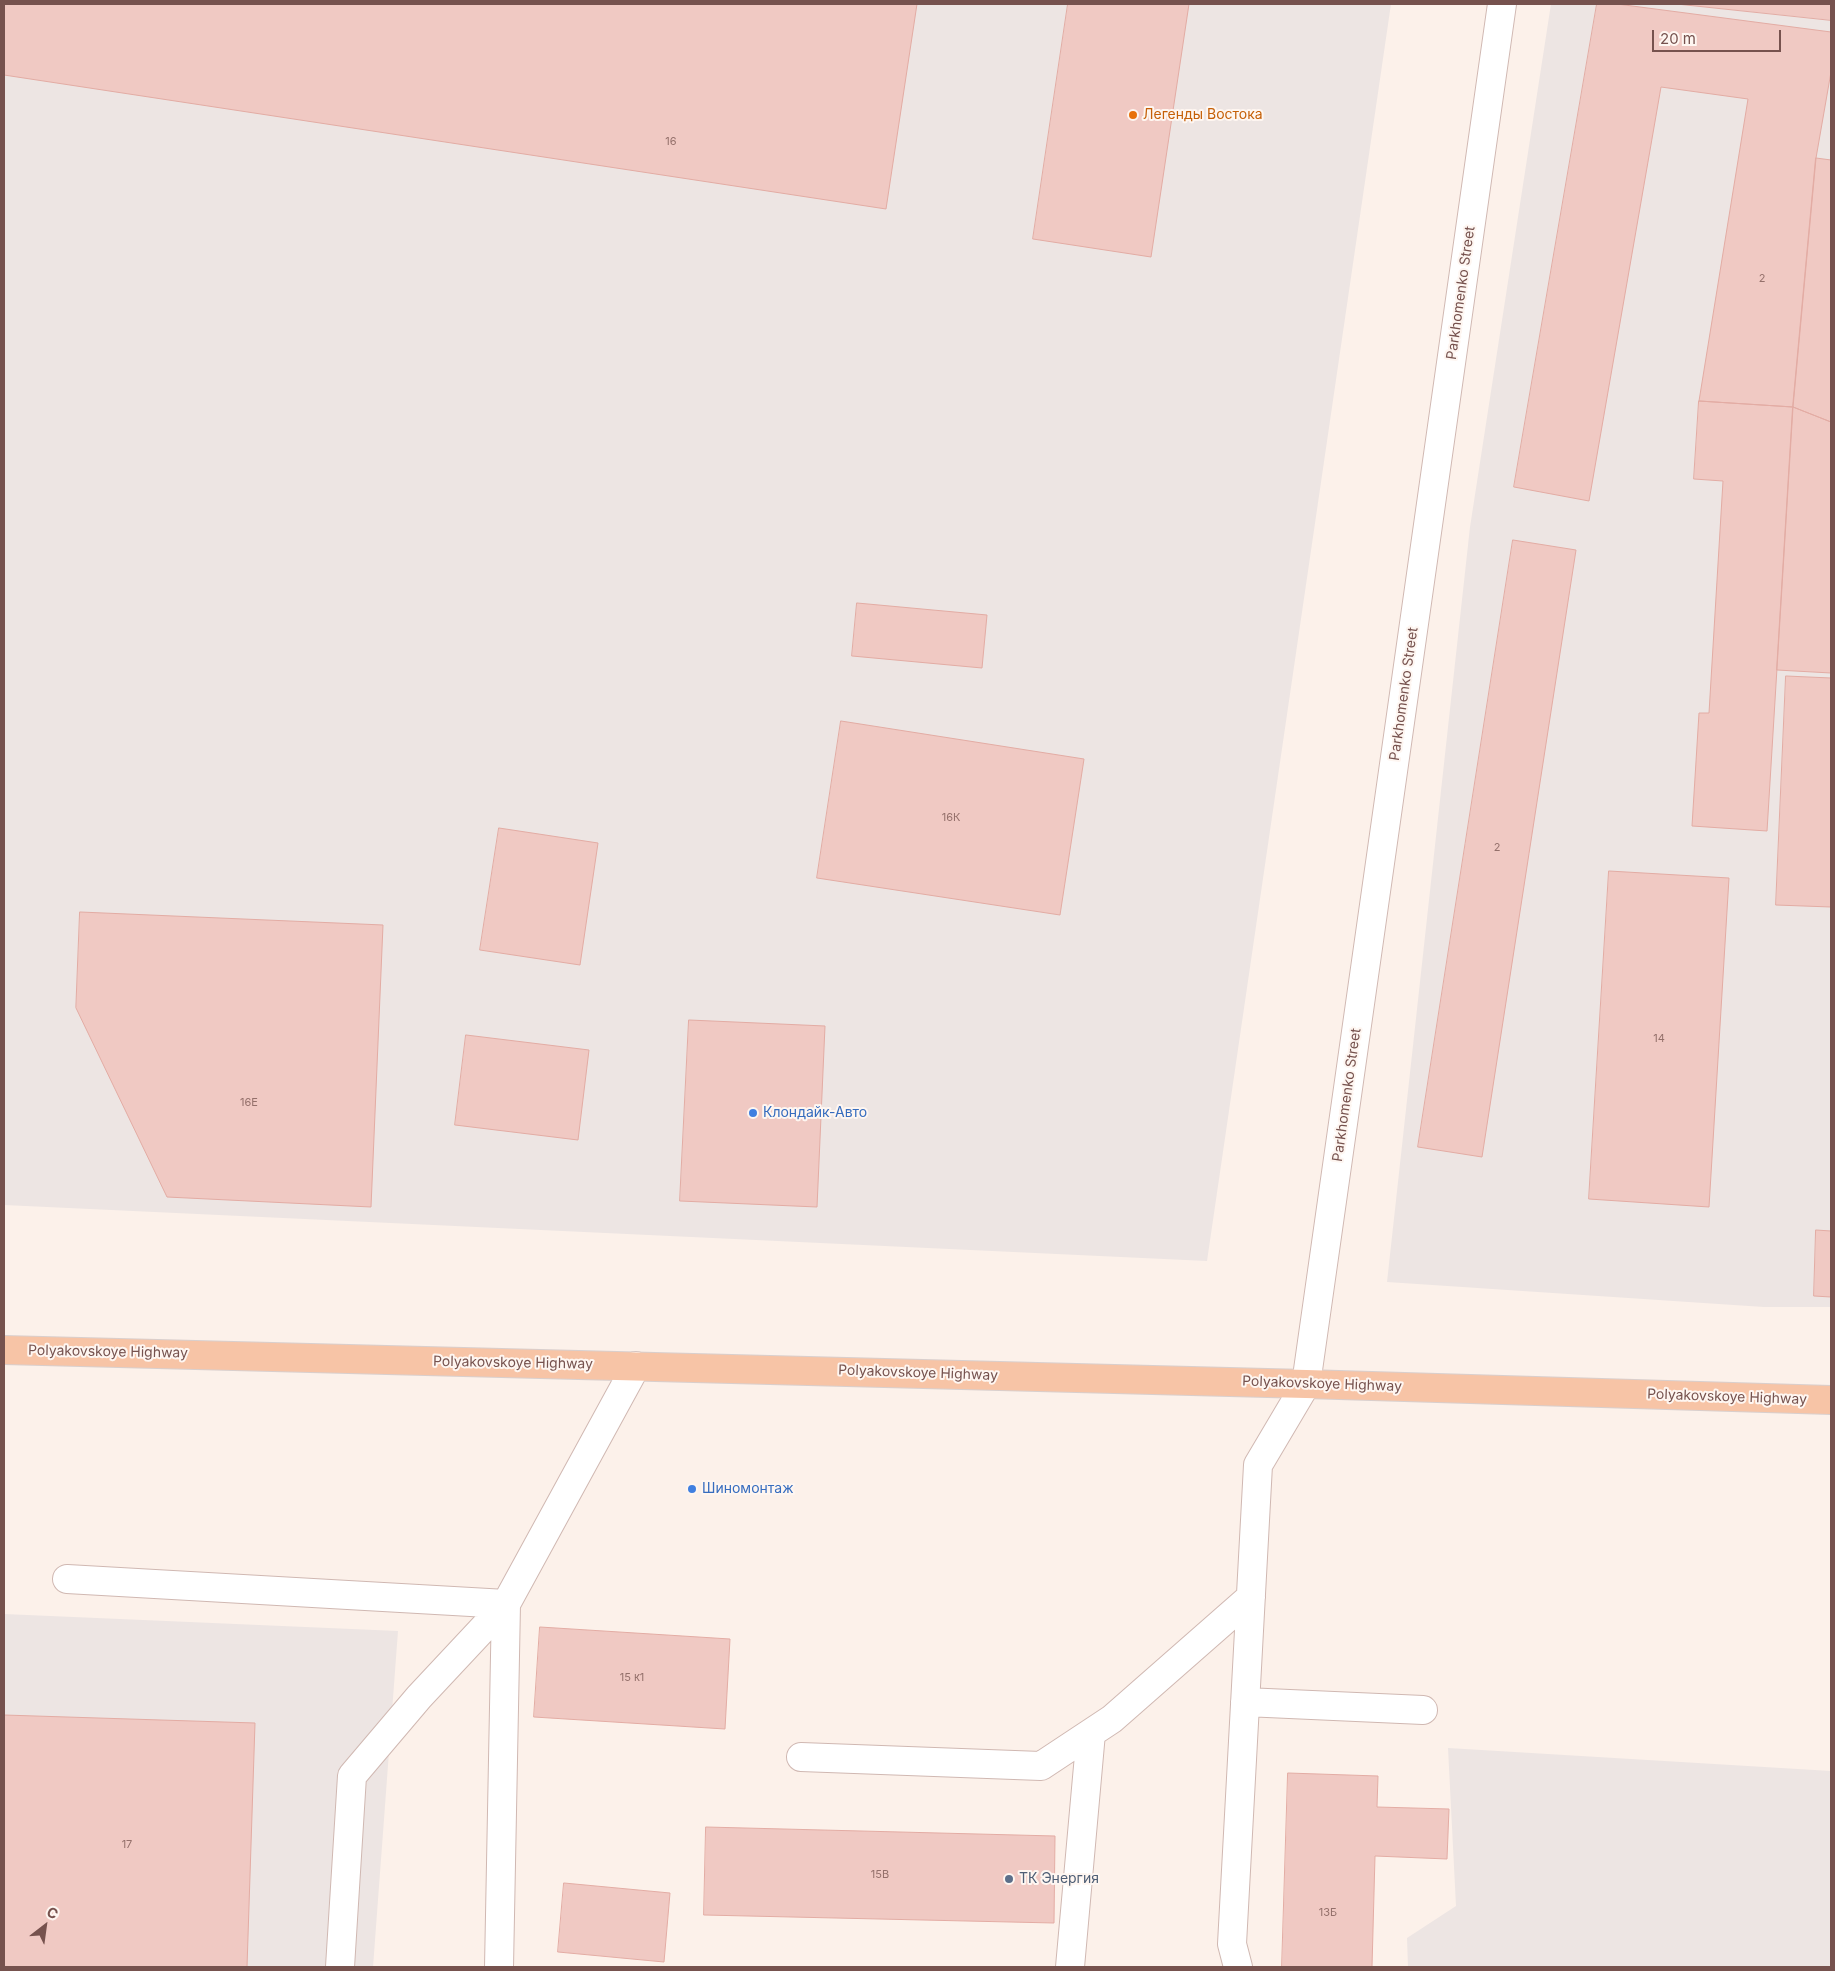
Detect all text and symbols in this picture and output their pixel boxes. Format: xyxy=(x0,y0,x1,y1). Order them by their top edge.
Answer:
scale bar xyxy=(1655,20,1784,52)
text: 20 m xyxy=(1660,29,1696,48)
place label: Легенды Востока xyxy=(1143,107,1263,123)
marker: Легенды Востока xyxy=(1127,109,1139,121)
house number: 16 xyxy=(665,135,677,149)
street label: Parkhomenko Street xyxy=(1443,225,1479,361)
house number: 2 xyxy=(1759,272,1765,286)
street label: Parkhomenko Street xyxy=(1386,626,1422,762)
house number: 16К xyxy=(942,811,960,825)
house number: 2 xyxy=(1494,841,1500,855)
street label: Parkhomenko Street xyxy=(1329,1027,1365,1163)
house number: 14 xyxy=(1653,1032,1665,1046)
house number: 16Е xyxy=(240,1096,258,1110)
place label: Клондайк-Авто xyxy=(763,1105,867,1121)
marker: Клондайк-Авто xyxy=(747,1107,759,1119)
street label: Polyakovskoye Highway xyxy=(28,1342,188,1362)
street label: Polyakovskoye Highway xyxy=(433,1353,593,1373)
street label: Polyakovskoye Highway xyxy=(838,1362,998,1384)
street label: Polyakovskoye Highway xyxy=(1242,1373,1402,1395)
street label: Polyakovskoye Highway xyxy=(1647,1386,1807,1408)
place label: Шиномонтаж xyxy=(702,1481,794,1497)
marker: Шиномонтаж xyxy=(686,1483,698,1495)
house number: 15 к1 xyxy=(620,1671,644,1685)
house number: 17 xyxy=(122,1838,132,1852)
house number: 15В xyxy=(871,1868,889,1882)
place label: ТК Энергия xyxy=(1019,1871,1099,1887)
marker: ТК Энергия xyxy=(1003,1873,1015,1885)
north arrow xyxy=(20,1901,70,1951)
text: С xyxy=(44,1903,61,1923)
house number: 13Б xyxy=(1319,1906,1337,1920)

